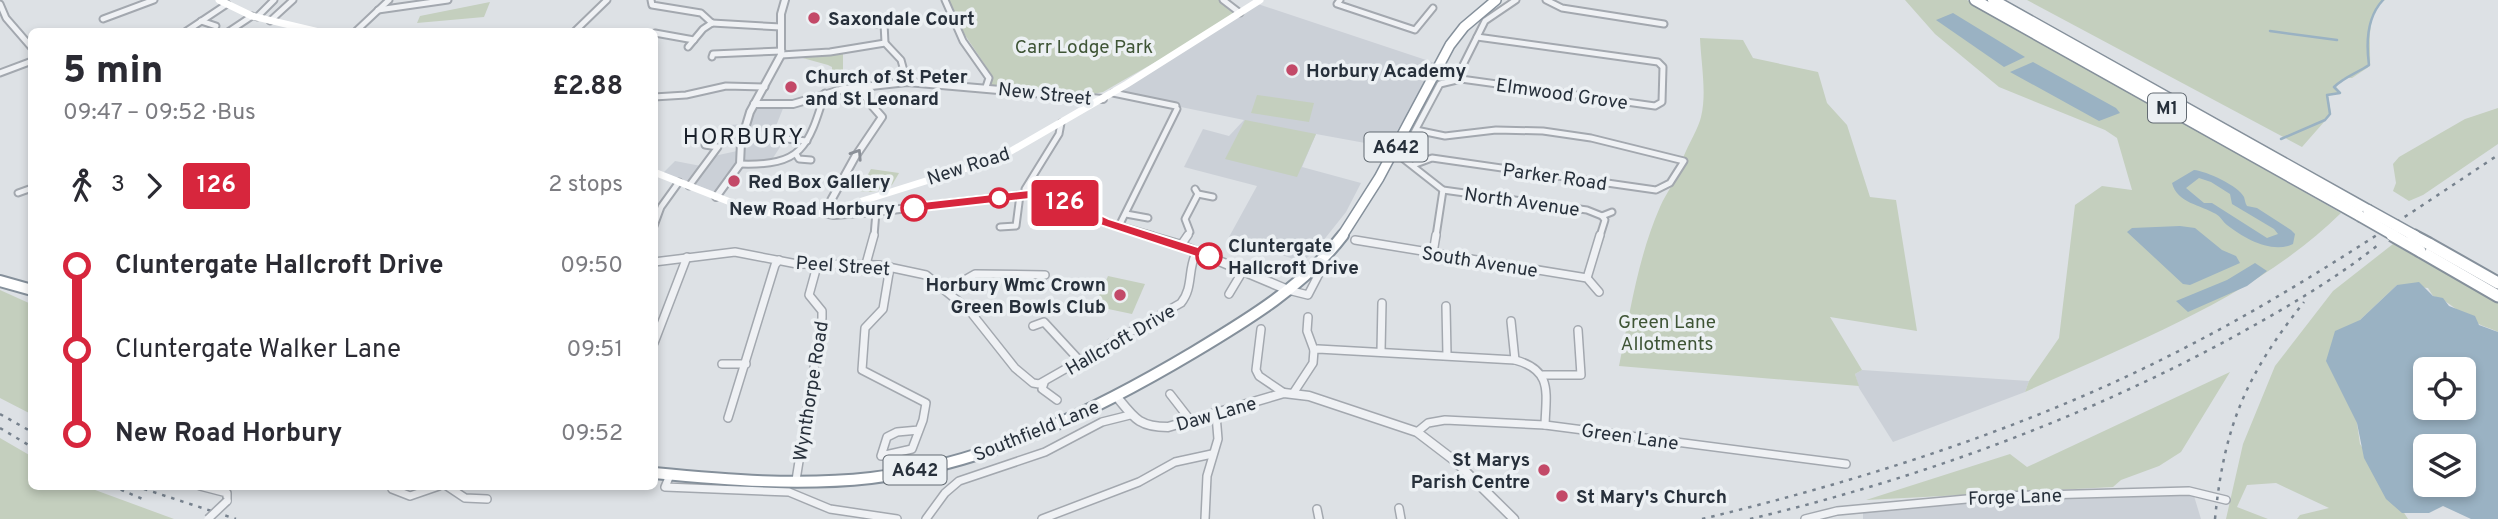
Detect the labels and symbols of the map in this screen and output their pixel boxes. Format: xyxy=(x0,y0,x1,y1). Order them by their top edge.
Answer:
place label: Saxondale Court xyxy=(828,8,975,32)
marker: Saxondale Court xyxy=(806,10,822,26)
park label: Carr Lodge Park xyxy=(1015,36,1153,60)
place label: Horbury Academy xyxy=(1306,60,1467,84)
marker: Horbury Academy xyxy=(1284,62,1300,78)
place label: Church of St Peter and St Leonard xyxy=(805,66,968,112)
street label: Elmwood Grove xyxy=(1494,74,1629,116)
street label: New Street xyxy=(997,78,1093,112)
marker: Church of St Peter and St Leonard xyxy=(783,79,799,95)
road number: M1 xyxy=(2148,94,2186,122)
district label: HORBURY xyxy=(683,124,805,153)
road number: A642 xyxy=(1364,132,1428,162)
street label: New Road xyxy=(924,142,1013,192)
one-way arrow xyxy=(849,149,862,162)
street label: Parker Road xyxy=(1501,159,1608,197)
place label: Red Box Gallery xyxy=(748,171,891,195)
marker: Red Box Gallery xyxy=(726,173,742,189)
line badge: 126 xyxy=(1025,180,1105,226)
street label: North Avenue xyxy=(1462,183,1581,223)
unlabelled marker xyxy=(989,188,1009,208)
marker: New Road Horbury xyxy=(901,195,927,221)
place label: New Road Horbury xyxy=(729,198,895,222)
place label: Cluntergate Hallcroft Drive xyxy=(1228,235,1359,281)
street label: South Avenue xyxy=(1420,242,1539,284)
marker: Cluntergate Hallcroft Drive xyxy=(1196,243,1222,269)
street label: Peel Street xyxy=(795,252,891,282)
place label: Horbury Wmc Crown Green Bowls Club xyxy=(926,274,1106,320)
marker: Horbury Wmc Crown Green Bowls Club xyxy=(1112,287,1128,303)
street label: Hallcroft Drive xyxy=(1062,300,1180,382)
park label: Green Lane Allotments xyxy=(1618,311,1716,357)
street label: Wynthorpe Road xyxy=(789,319,835,463)
street label: Daw Lane xyxy=(1174,392,1260,438)
street label: Southfield Lane xyxy=(970,396,1103,468)
street label: Green Lane xyxy=(1579,419,1680,457)
place label: St Marys Parish Centre xyxy=(1411,449,1530,495)
road number: A642 xyxy=(884,456,946,484)
marker: St Marys Parish Centre xyxy=(1536,462,1552,478)
street label: Forge Lane xyxy=(1968,484,2062,512)
place label: St Mary's Church xyxy=(1576,486,1727,510)
marker: St Mary's Church xyxy=(1554,488,1570,504)

